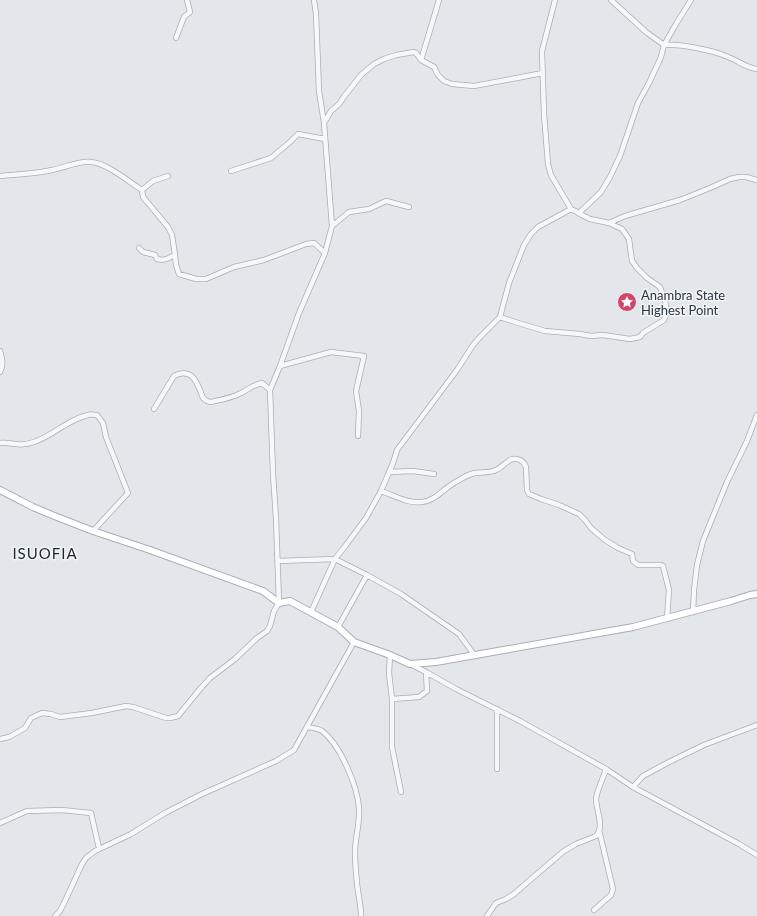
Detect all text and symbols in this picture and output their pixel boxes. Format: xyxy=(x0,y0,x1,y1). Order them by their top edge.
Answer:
place label: Anambra State Highest Point xyxy=(641,287,725,318)
place icon: Anambra State Highest Point xyxy=(616,291,638,313)
district label: ISUOFIA xyxy=(12,544,78,562)

